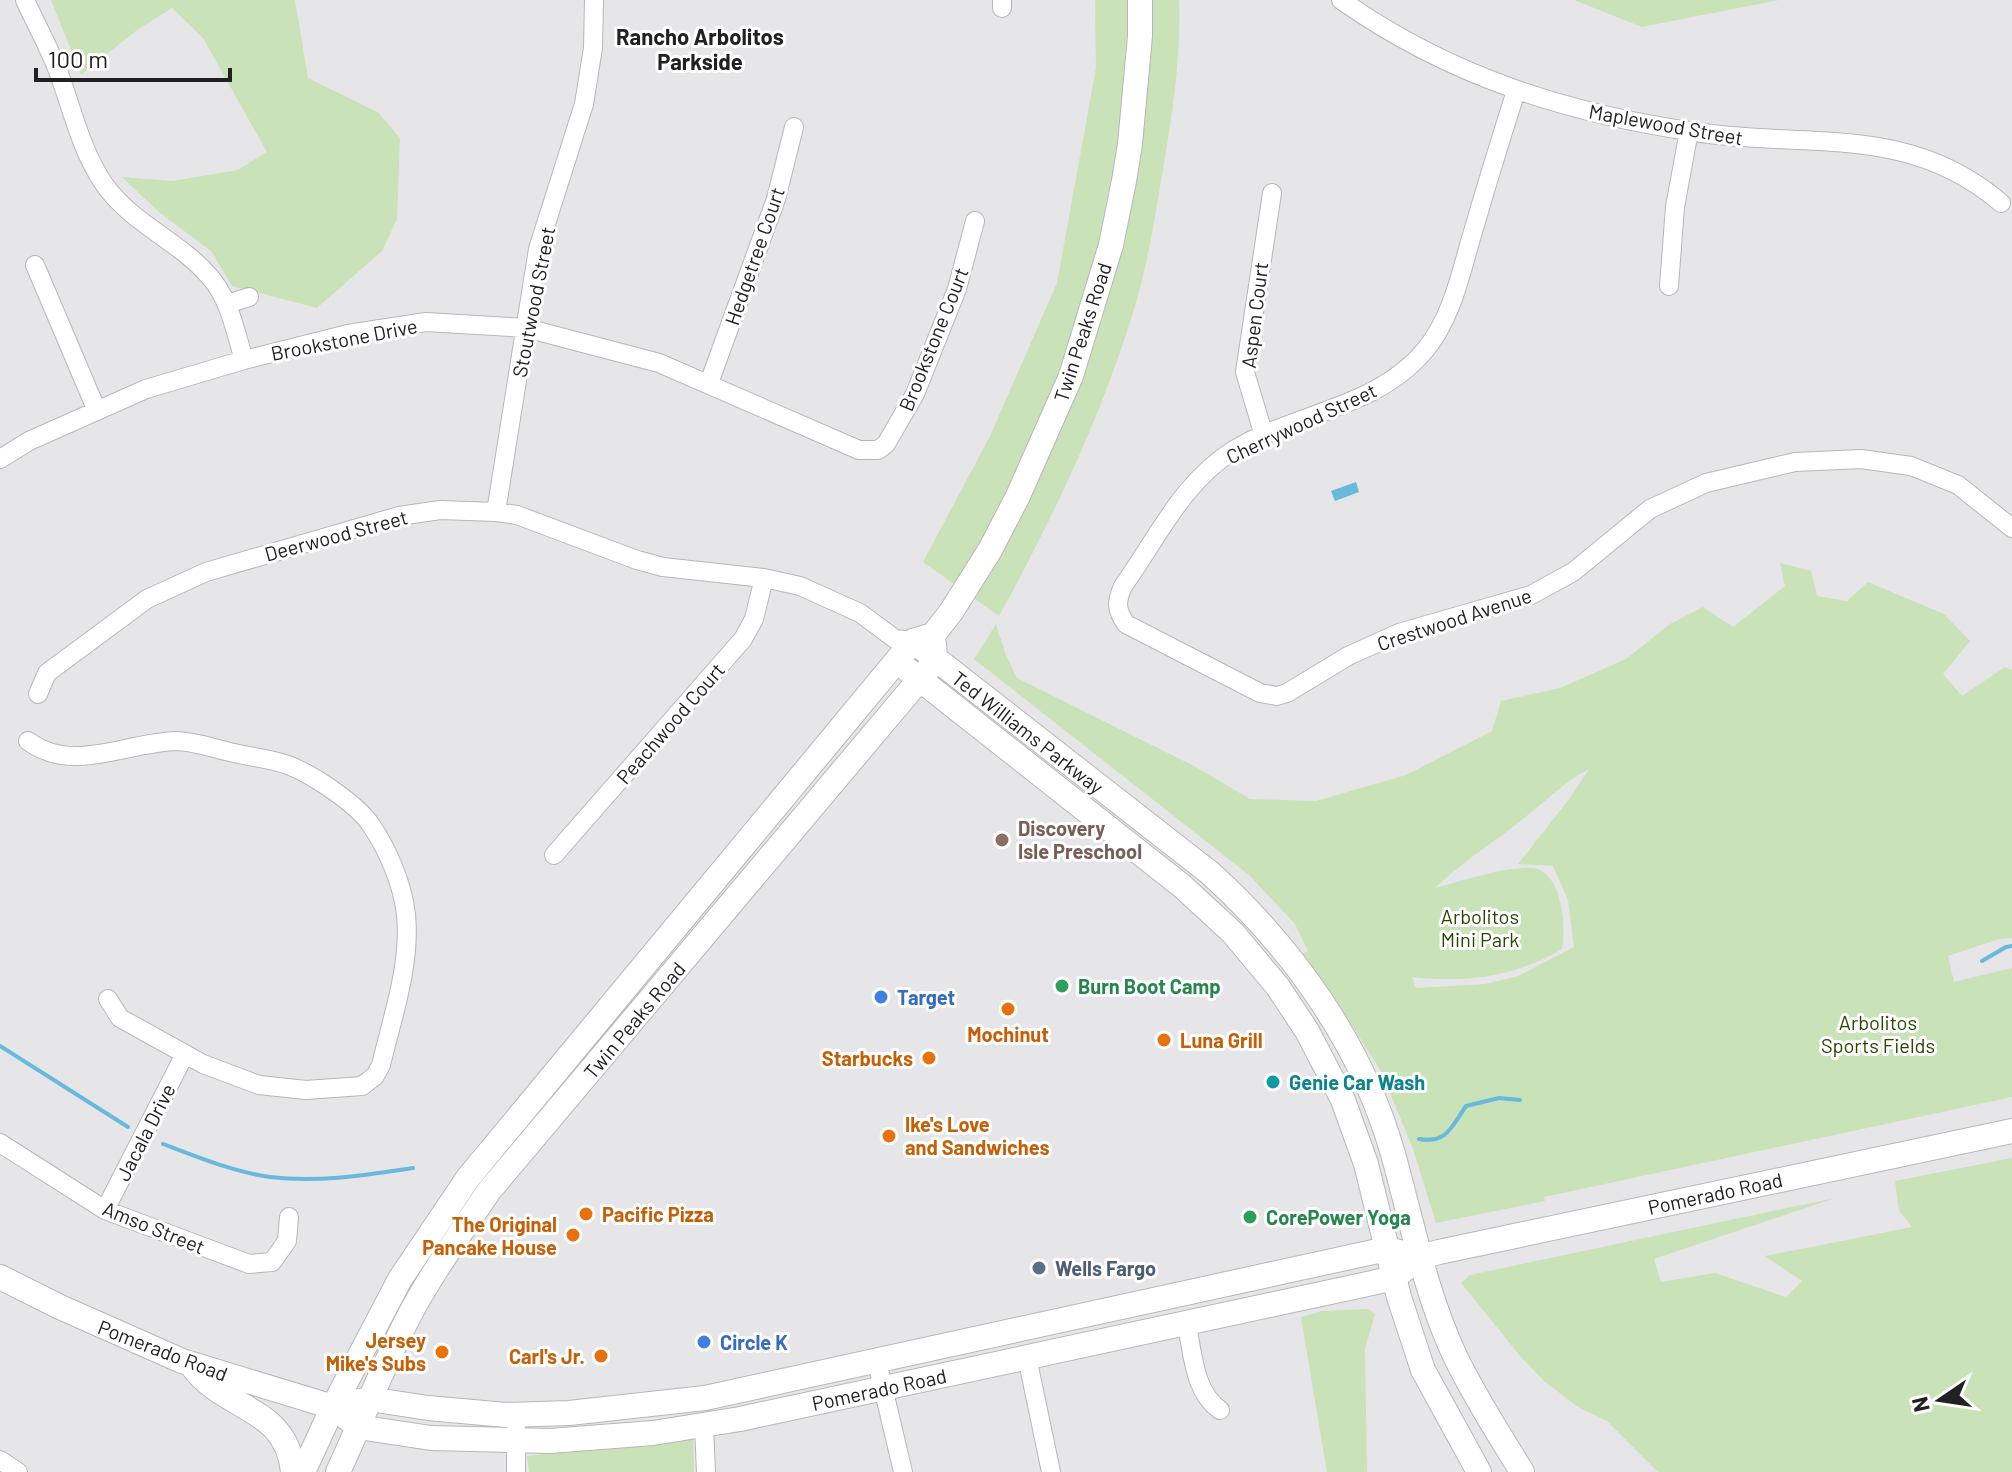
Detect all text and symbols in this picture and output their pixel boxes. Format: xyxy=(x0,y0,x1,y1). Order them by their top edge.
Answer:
district label: Rancho Arbolitos Parkside xyxy=(616,23,784,74)
scale bar xyxy=(36,32,230,82)
text: 100 m xyxy=(48,44,108,73)
street label: Maplewood Street xyxy=(1587,99,1745,149)
street label: Hedgetree Court xyxy=(719,184,789,328)
street label: Stoutwood Street xyxy=(507,225,559,379)
street label: Twin Peaks Road xyxy=(1048,259,1116,405)
street label: Aspen Court xyxy=(1236,261,1272,369)
street label: Brookstone Court xyxy=(893,264,973,414)
street label: Brookstone Drive xyxy=(269,313,419,365)
street label: Cherrywood Street xyxy=(1222,378,1380,468)
street label: Deerwood Street xyxy=(262,504,410,566)
street label: Crestwood Avenue xyxy=(1374,583,1534,655)
street label: Peachwood Court xyxy=(611,658,729,788)
street label: Ted Williams Parkway xyxy=(947,665,1109,799)
place label: Discovery Isle Preschool xyxy=(1018,816,1142,863)
marker: Discovery Isle Preschool xyxy=(993,831,1011,849)
park label: Arbolitos Mini Park xyxy=(1441,904,1519,951)
street label: Twin Peaks Road xyxy=(578,957,690,1083)
place label: Burn Boot Camp xyxy=(1078,974,1221,998)
marker: Burn Boot Camp xyxy=(1053,977,1071,995)
place label: Target xyxy=(897,985,955,1009)
marker: Target xyxy=(872,988,890,1006)
marker: Mochinut xyxy=(999,1000,1017,1018)
park label: Arbolitos Sports Fields xyxy=(1821,1010,1935,1057)
place label: Mochinut xyxy=(967,1022,1049,1046)
place label: Luna Grill xyxy=(1180,1028,1263,1052)
marker: Luna Grill xyxy=(1155,1031,1173,1049)
place label: Starbucks xyxy=(822,1046,913,1070)
marker: Starbucks xyxy=(920,1049,938,1067)
place label: Genie Car Wash xyxy=(1289,1070,1425,1094)
marker: Genie Car Wash xyxy=(1264,1073,1282,1091)
street label: Jacala Drive xyxy=(110,1079,180,1185)
place label: Ike's Love and Sandwiches xyxy=(905,1112,1050,1159)
marker: Ike's Love and Sandwiches xyxy=(880,1127,898,1145)
street label: Pomerado Road xyxy=(1646,1167,1784,1219)
street label: Amso Street xyxy=(100,1196,208,1258)
place label: Pacific Pizza xyxy=(602,1202,714,1226)
marker: Pacific Pizza xyxy=(577,1205,595,1223)
place label: CorePower Yoga xyxy=(1266,1205,1411,1229)
marker: CorePower Yoga xyxy=(1241,1208,1259,1226)
place label: The Original Pancake House xyxy=(422,1212,557,1259)
marker: The Original Pancake House xyxy=(564,1226,582,1244)
place label: Wells Fargo xyxy=(1055,1256,1156,1280)
marker: Wells Fargo xyxy=(1030,1259,1048,1277)
street label: Pomerado Road xyxy=(95,1314,231,1386)
place label: Jersey Mike's Subs xyxy=(326,1328,426,1375)
place label: Circle K xyxy=(720,1330,788,1354)
marker: Circle K xyxy=(695,1333,713,1351)
marker: Jersey Mike's Subs xyxy=(433,1343,451,1361)
place label: Carl's Jr. xyxy=(509,1344,585,1368)
marker: Carl's Jr. xyxy=(592,1347,610,1365)
north arrow xyxy=(1900,1360,1980,1440)
street label: Pomerado Road xyxy=(810,1363,948,1415)
text: N xyxy=(1905,1395,1934,1415)

